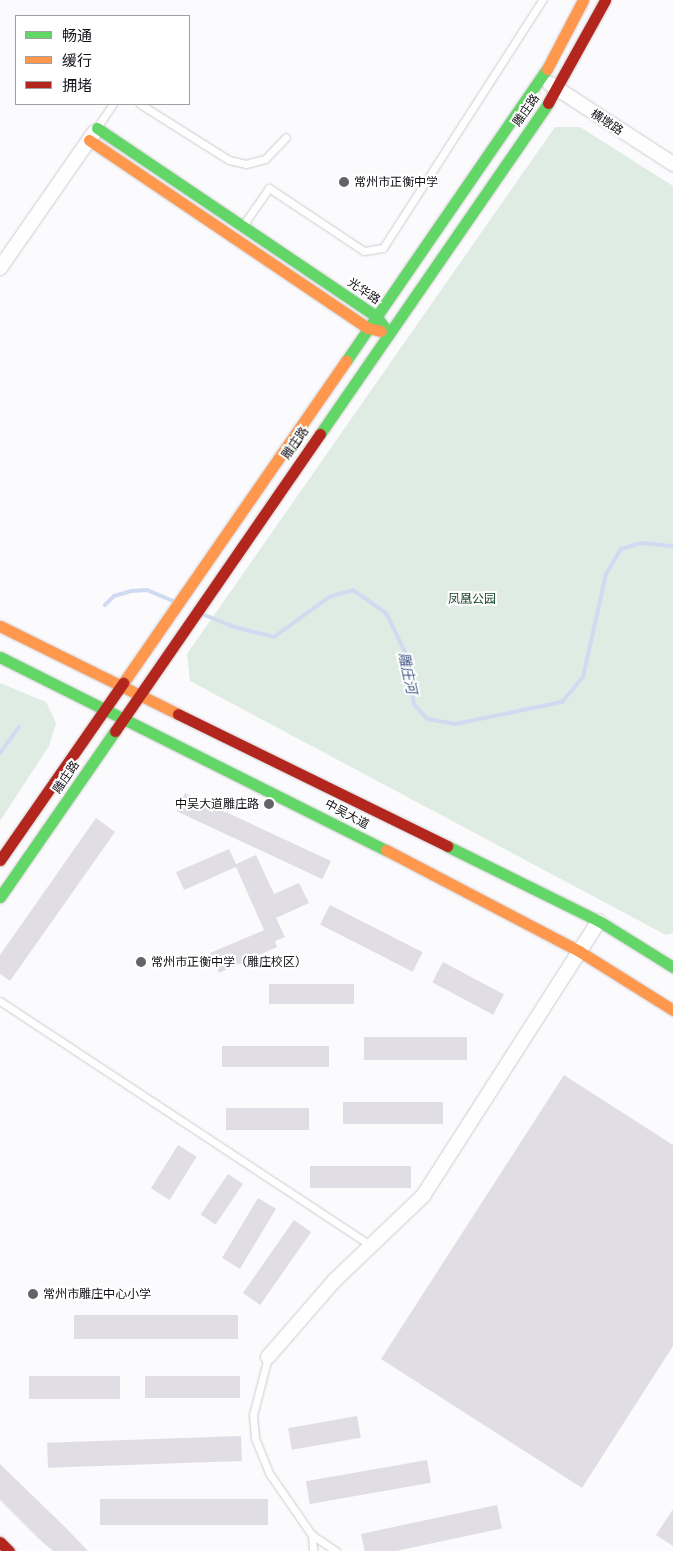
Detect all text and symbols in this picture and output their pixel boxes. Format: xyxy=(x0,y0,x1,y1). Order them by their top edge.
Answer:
legend xyxy=(15,15,190,105)
text: 畅通 xyxy=(62,25,92,46)
text: 缓行 xyxy=(62,50,92,71)
text: 拥堵 xyxy=(62,75,92,96)
street label: 雕庄路 xyxy=(510,91,542,129)
street label: 横墩路 xyxy=(588,106,626,138)
place label: 常州市正衡中学 xyxy=(354,175,438,189)
marker: 常州市正衡中学 xyxy=(338,176,350,188)
street label: 光华路 xyxy=(345,275,383,307)
street label: 雕庄路 xyxy=(279,424,311,462)
park label: 凤凰公园 xyxy=(448,592,496,606)
water label: 雕庄河 xyxy=(395,651,421,695)
street label: 雕庄路 xyxy=(50,758,82,796)
street label: 中吴大道 xyxy=(322,796,372,832)
place label: 中吴大道雕庄路 xyxy=(175,797,259,811)
marker: 中吴大道雕庄路 xyxy=(263,798,275,810)
place label: 常州市正衡中学（雕庄校区） xyxy=(151,955,307,969)
marker: 常州市正衡中学（雕庄校区） xyxy=(135,956,147,968)
place label: 常州市雕庄中心小学 xyxy=(43,1287,151,1301)
marker: 常州市雕庄中心小学 xyxy=(27,1288,39,1300)

